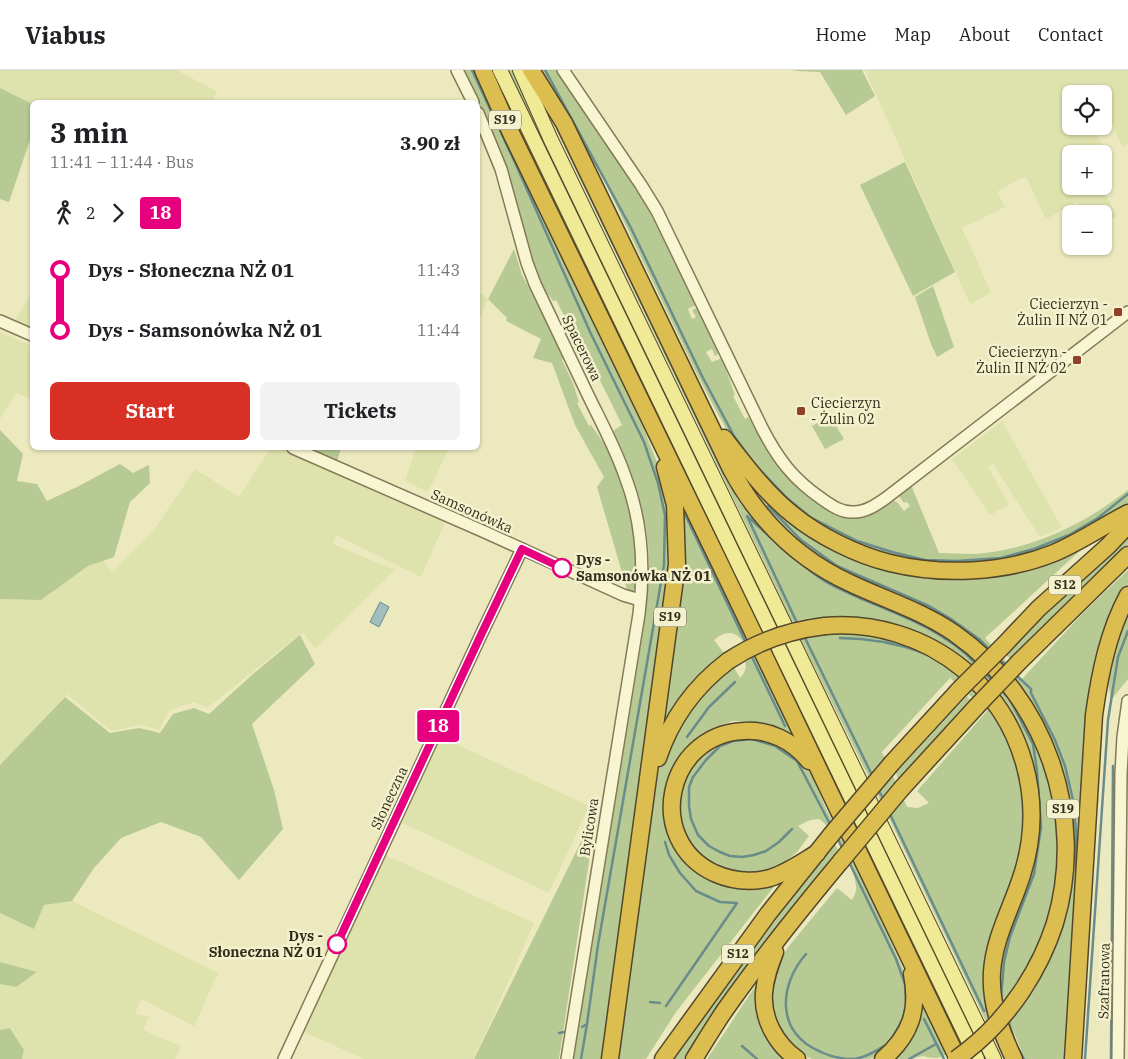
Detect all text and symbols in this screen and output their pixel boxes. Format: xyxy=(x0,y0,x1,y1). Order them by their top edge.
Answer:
text: Viabus xyxy=(25,19,106,51)
text: Home xyxy=(815,23,867,46)
text: Map xyxy=(895,23,931,46)
text: About xyxy=(959,23,1010,46)
text: Contact xyxy=(1038,23,1103,46)
map controls xyxy=(1062,85,1112,255)
button: locate xyxy=(1062,85,1112,135)
road number: S19 xyxy=(489,110,521,130)
text: 3 min xyxy=(50,114,128,151)
text: 3.90 zł xyxy=(400,131,460,155)
button: + xyxy=(1062,145,1112,195)
text: 11:41 – 11:44 · Bus xyxy=(50,152,194,172)
icon: walk xyxy=(50,199,78,227)
icon: forward xyxy=(104,199,132,227)
text: 18 xyxy=(150,201,171,224)
text: 2 xyxy=(86,203,96,223)
button: − xyxy=(1062,205,1112,255)
text: Dys - Słoneczna NŻ 01 xyxy=(88,258,294,282)
text: 11:43 xyxy=(417,260,460,280)
place label: Ciecierzyn - Żulin II NŻ 01 xyxy=(1017,295,1108,329)
marker: Ciecierzyn - Żulin II NŻ 01 xyxy=(1112,306,1124,318)
street label: Spacerowa xyxy=(558,312,606,384)
text: Dys - Samsonówka NŻ 01 xyxy=(88,318,322,342)
text: 11:44 xyxy=(417,320,460,340)
place label: Ciecierzyn - Żulin II NŻ 02 xyxy=(976,343,1067,377)
marker: Ciecierzyn - Żulin II NŻ 02 xyxy=(1071,354,1083,366)
button: Start xyxy=(50,382,250,440)
button: Tickets xyxy=(260,382,460,440)
place label: Ciecierzyn - Żulin 02 xyxy=(811,394,881,428)
marker: Ciecierzyn - Żulin 02 xyxy=(795,405,807,417)
street label: Samsonówka xyxy=(428,485,516,537)
place label: Dys - Samsonówka NŻ 01 xyxy=(576,551,711,585)
marker: Dys - Samsonówka NŻ 01 xyxy=(552,558,572,578)
road number: S12 xyxy=(1049,576,1081,594)
road number: S19 xyxy=(654,608,686,626)
line badge: 18 xyxy=(416,710,460,742)
text: 18 xyxy=(427,714,449,737)
street label: Słoneczna xyxy=(367,763,412,833)
street label: Bylicowa xyxy=(576,796,603,857)
road number: S19 xyxy=(1047,800,1079,819)
place label: Dys - Słoneczna NŻ 01 xyxy=(209,927,323,961)
marker: Dys - Słoneczna NŻ 01 xyxy=(327,934,347,954)
street label: Szafranowa xyxy=(1094,942,1114,1019)
road number: S12 xyxy=(722,944,754,964)

